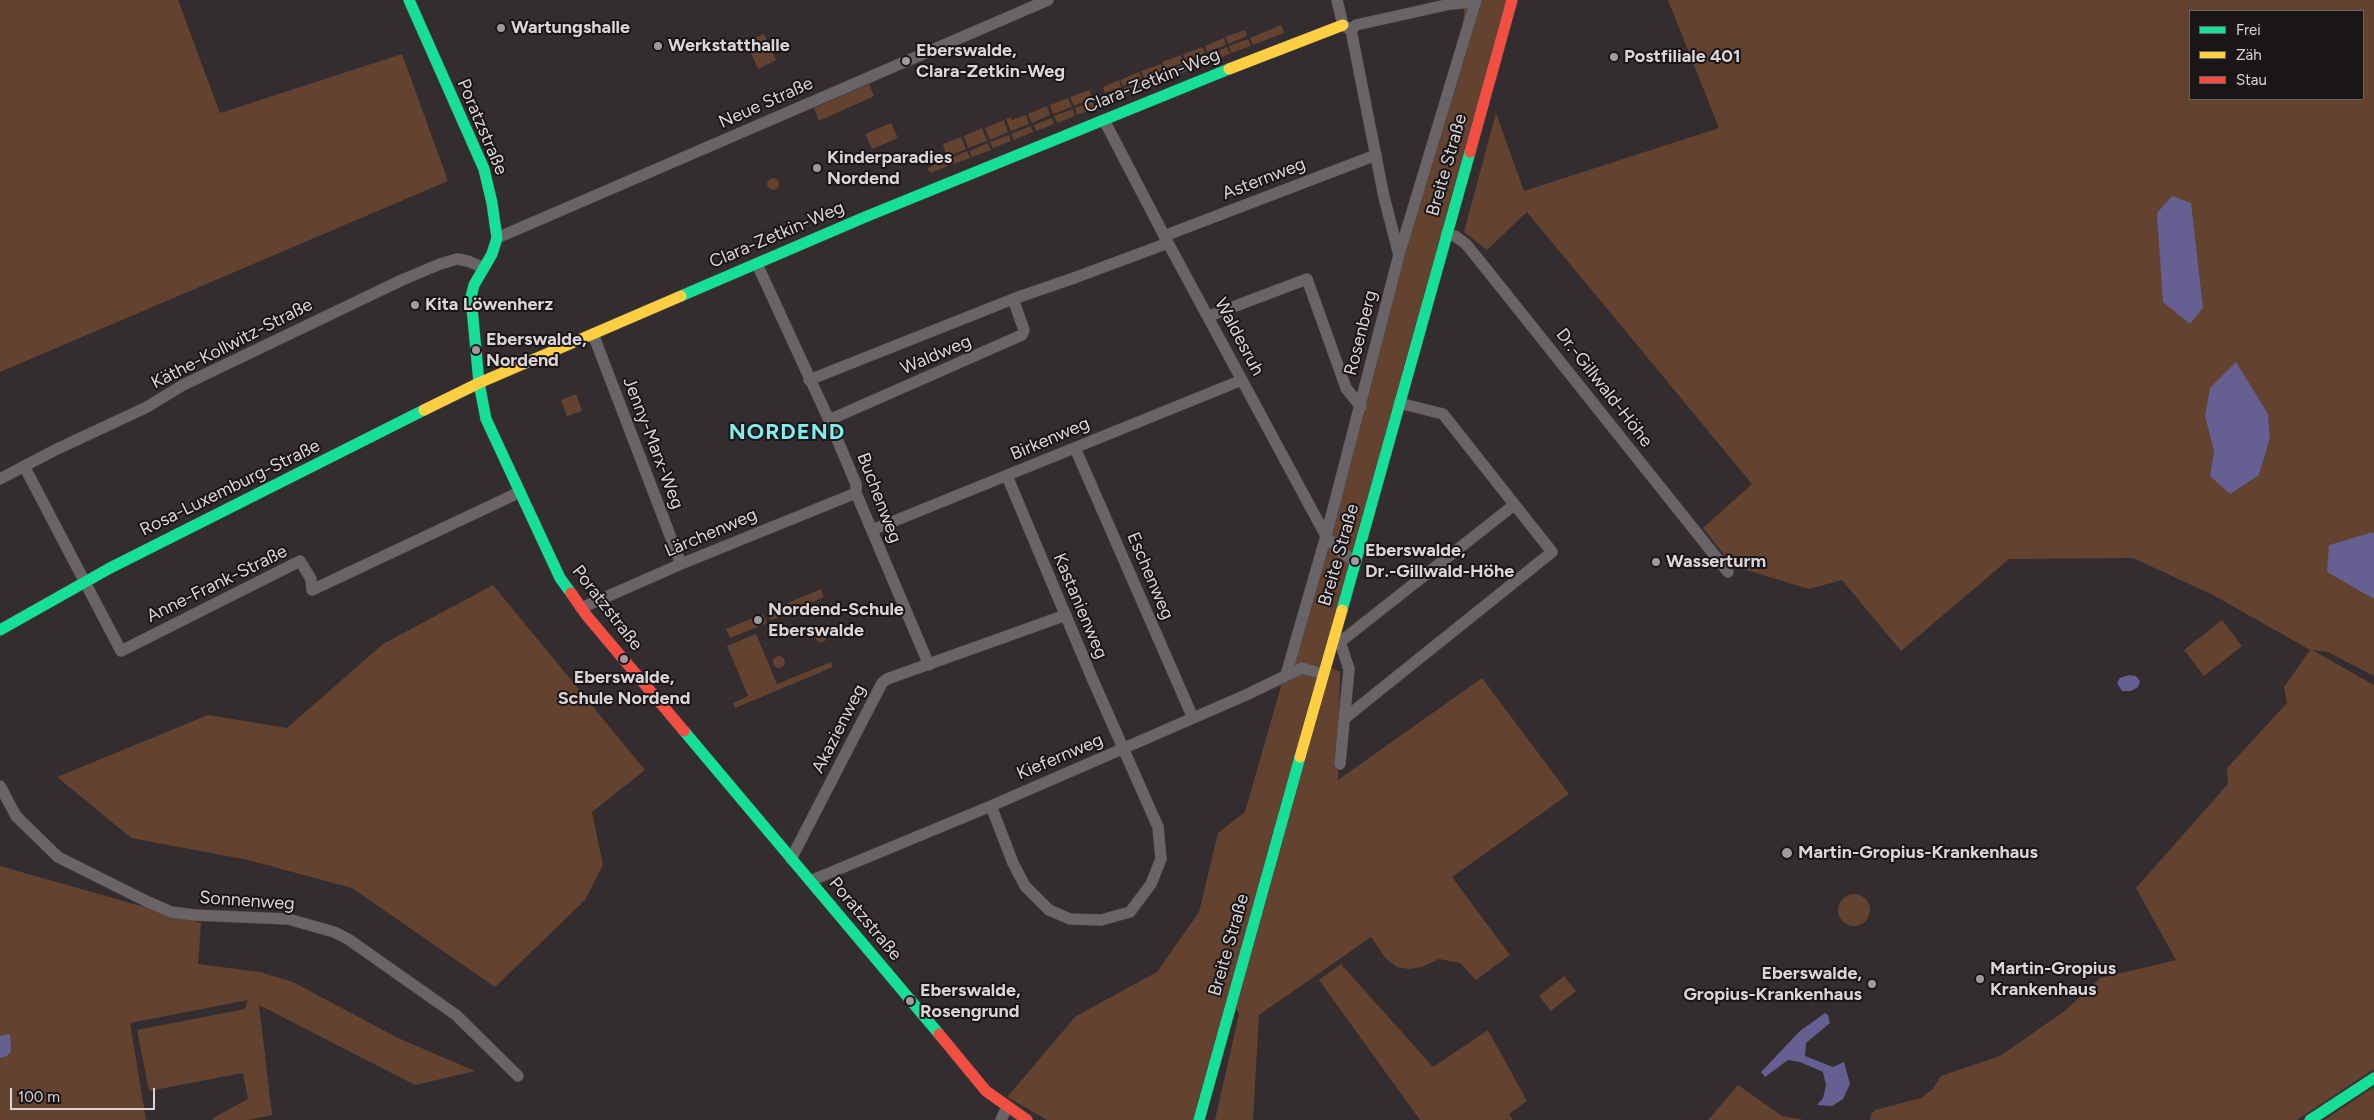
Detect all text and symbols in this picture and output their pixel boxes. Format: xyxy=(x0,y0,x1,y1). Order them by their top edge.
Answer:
legend xyxy=(2189,10,2364,100)
place label: Wartungshalle xyxy=(511,17,630,39)
text: Frei xyxy=(2236,21,2261,39)
marker: Wartungshalle xyxy=(495,22,507,34)
place label: Werkstatthalle xyxy=(668,35,790,57)
marker: Werkstatthalle xyxy=(652,40,664,52)
place label: Eberswalde, Clara-Zetkin-Weg xyxy=(916,40,1065,82)
street label: Clara-Zetkin-Weg xyxy=(1081,44,1223,118)
place label: Postfiliale 401 xyxy=(1624,46,1741,68)
text: Zäh xyxy=(2236,46,2262,64)
marker: Postfiliale 401 xyxy=(1608,51,1620,63)
marker: Eberswalde, Clara-Zetkin-Weg xyxy=(900,55,912,67)
text: Stau xyxy=(2236,71,2267,89)
street label: Neue Straße xyxy=(715,73,817,133)
street label: Poratzstraße xyxy=(452,76,512,178)
street label: Breite Straße xyxy=(1422,111,1472,219)
place label: Kinderparadies Nordend xyxy=(827,147,952,190)
street label: Asternweg xyxy=(1219,153,1309,205)
marker: Kinderparadies Nordend xyxy=(811,162,823,174)
street label: Clara-Zetkin-Weg xyxy=(706,197,848,273)
street label: Rosenberg xyxy=(1340,288,1382,378)
street label: Käthe-Kollwitz-Straße xyxy=(148,294,316,394)
place label: Kita Löwenherz xyxy=(425,294,553,316)
street label: Waldesruh xyxy=(1210,295,1268,379)
marker: Kita Löwenherz xyxy=(409,299,421,311)
street label: Dr.-Gillwald-Höhe xyxy=(1551,324,1657,452)
place label: Eberswalde, Nordend xyxy=(486,329,587,372)
street label: Waldweg xyxy=(897,330,975,380)
marker: Eberswalde, Nordend xyxy=(470,344,482,356)
street label: Jenny-Marx-Weg xyxy=(618,374,688,512)
street label: Birkenweg xyxy=(1007,413,1093,465)
district label: NORDEND xyxy=(728,420,846,446)
street label: Rosa-Luxemburg-Straße xyxy=(136,435,324,541)
street label: Buchenweg xyxy=(852,450,906,546)
street label: Breite Straße xyxy=(1314,501,1364,609)
street label: Lärchenweg xyxy=(661,504,761,562)
street label: Eschenweg xyxy=(1122,529,1178,623)
place label: Eberswalde, Dr.-Gillwald-Höhe xyxy=(1365,540,1514,582)
street label: Anne-Frank-Straße xyxy=(143,541,291,627)
street label: Kastanienweg xyxy=(1048,550,1112,662)
place label: Wasserturm xyxy=(1666,551,1766,573)
marker: Eberswalde, Dr.-Gillwald-Höhe xyxy=(1349,555,1361,567)
marker: Wasserturm xyxy=(1650,556,1662,568)
street label: Poratzstraße xyxy=(567,561,647,655)
place label: Nordend-Schule Eberswalde xyxy=(768,599,904,642)
marker: Nordend-Schule Eberswalde xyxy=(752,614,764,626)
marker: Eberswalde, Schule Nordend xyxy=(618,653,630,665)
place label: Eberswalde, Schule Nordend xyxy=(558,667,690,710)
street label: Akazienweg xyxy=(807,681,871,777)
street label: Kiefernweg xyxy=(1014,729,1106,785)
place label: Martin-Gropius-Krankenhaus xyxy=(1798,842,2038,864)
marker: Martin-Gropius-Krankenhaus xyxy=(1780,846,1794,860)
street label: Poratzstraße xyxy=(824,873,906,965)
street label: Sonnenweg xyxy=(199,887,295,915)
street label: Breite Straße xyxy=(1204,891,1254,999)
place label: Martin-Gropius Krankenhaus xyxy=(1990,958,2116,1001)
place label: Eberswalde, Gropius-Krankenhaus xyxy=(1683,963,1862,1006)
marker: Martin-Gropius Krankenhaus xyxy=(1974,973,1986,985)
marker: Eberswalde, Gropius-Krankenhaus xyxy=(1866,978,1878,990)
place label: Eberswalde, Rosengrund xyxy=(920,980,1021,1022)
marker: Eberswalde, Rosengrund xyxy=(904,995,916,1007)
scale bar xyxy=(12,1078,158,1110)
text: 100 m xyxy=(18,1088,60,1106)

